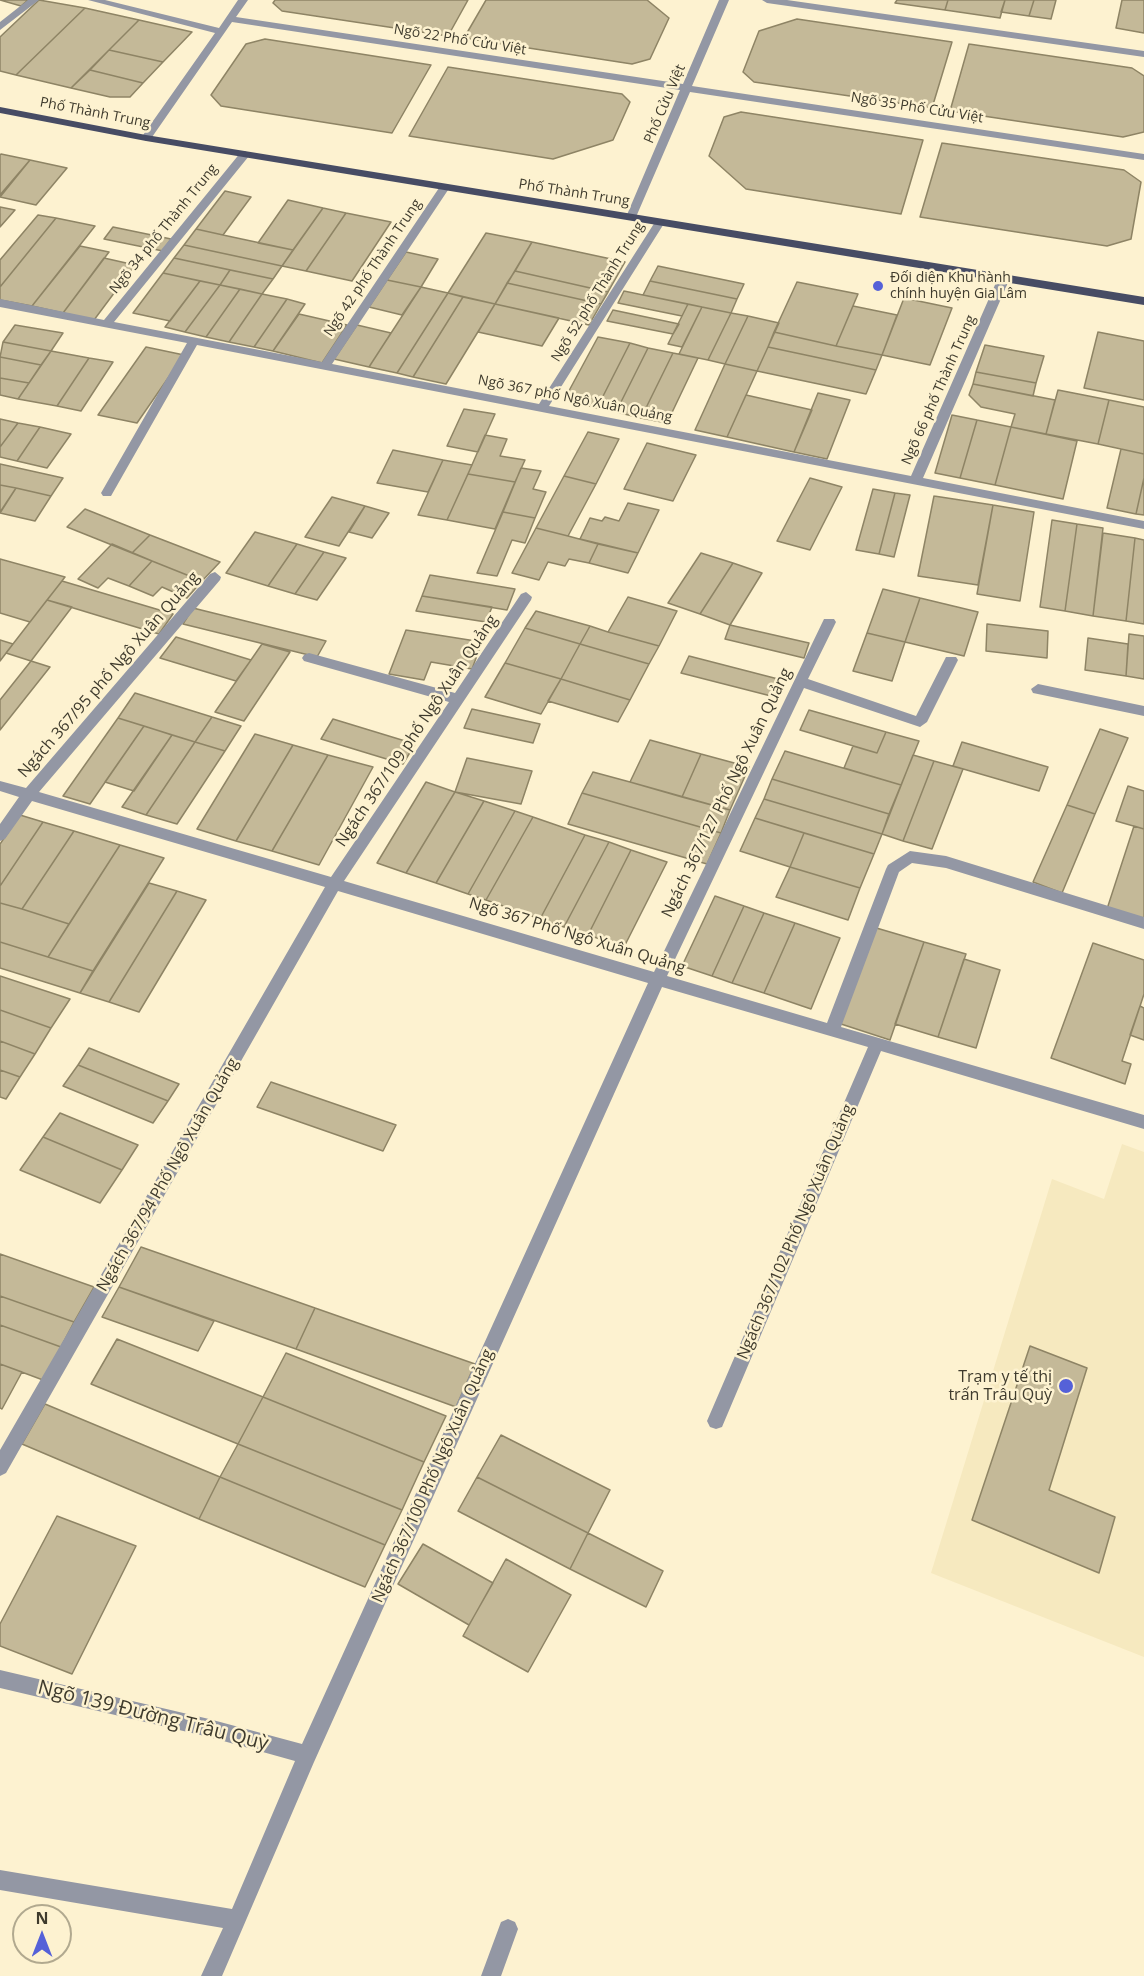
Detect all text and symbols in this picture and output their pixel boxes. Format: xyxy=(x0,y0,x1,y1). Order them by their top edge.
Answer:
street label: Ngõ 22 Phố Cửu Việt xyxy=(393,21,527,59)
street label: Phố Cửu Việt xyxy=(641,62,689,146)
street label: Ngõ 35 Phố Cửu Việt xyxy=(850,89,984,127)
street label: Phố Thành Trung xyxy=(38,94,152,132)
street label: Ngõ 34 phố Thành Trung xyxy=(106,161,222,297)
street label: Phố Thành Trung xyxy=(517,176,631,210)
street label: Ngõ 42 phố Thành Trung xyxy=(321,196,425,340)
street label: Ngõ 52 phố Thành Trung xyxy=(548,219,648,365)
place label: Đối diện Khu hành chính huyện Gia Lâm xyxy=(890,270,1027,302)
marker: Đối diện Khu hành chính huyện Gia Lâm xyxy=(871,279,885,293)
street label: Ngõ 66 phố Thành Trung xyxy=(898,313,980,467)
street label: Ngõ 367 phố Ngô Xuân Quảng xyxy=(477,372,673,426)
street label: Ngách 367/95 phố Ngô Xuân Quảng xyxy=(14,568,204,782)
street label: Ngách 367/109 phố Ngô Xuân Quảng xyxy=(332,611,502,851)
street label: Ngách 367/127 Phố Ngô Xuân Quảng xyxy=(658,665,796,921)
street label: Ngõ 367 Phố Ngô Xuân Quảng xyxy=(466,894,688,978)
street label: Ngách 367/94 Phố Ngô Xuân Quảng xyxy=(93,1055,243,1295)
street label: Ngách 367/102 Phố Ngô Xuân Quảng xyxy=(733,1101,859,1363)
street label: Ngách 367/100 Phố Ngô Xuân Quảng xyxy=(368,1346,498,1606)
place label: Trạm y tế thị trấn Trâu Quỳ xyxy=(948,1367,1052,1405)
marker: Trạm y tế thị trấn Trâu Quỳ xyxy=(1057,1377,1075,1395)
street label: Ngõ 139 Đường Trâu Quỳ xyxy=(35,1676,271,1756)
north arrow xyxy=(12,1904,72,1964)
text: N xyxy=(35,1907,49,1929)

